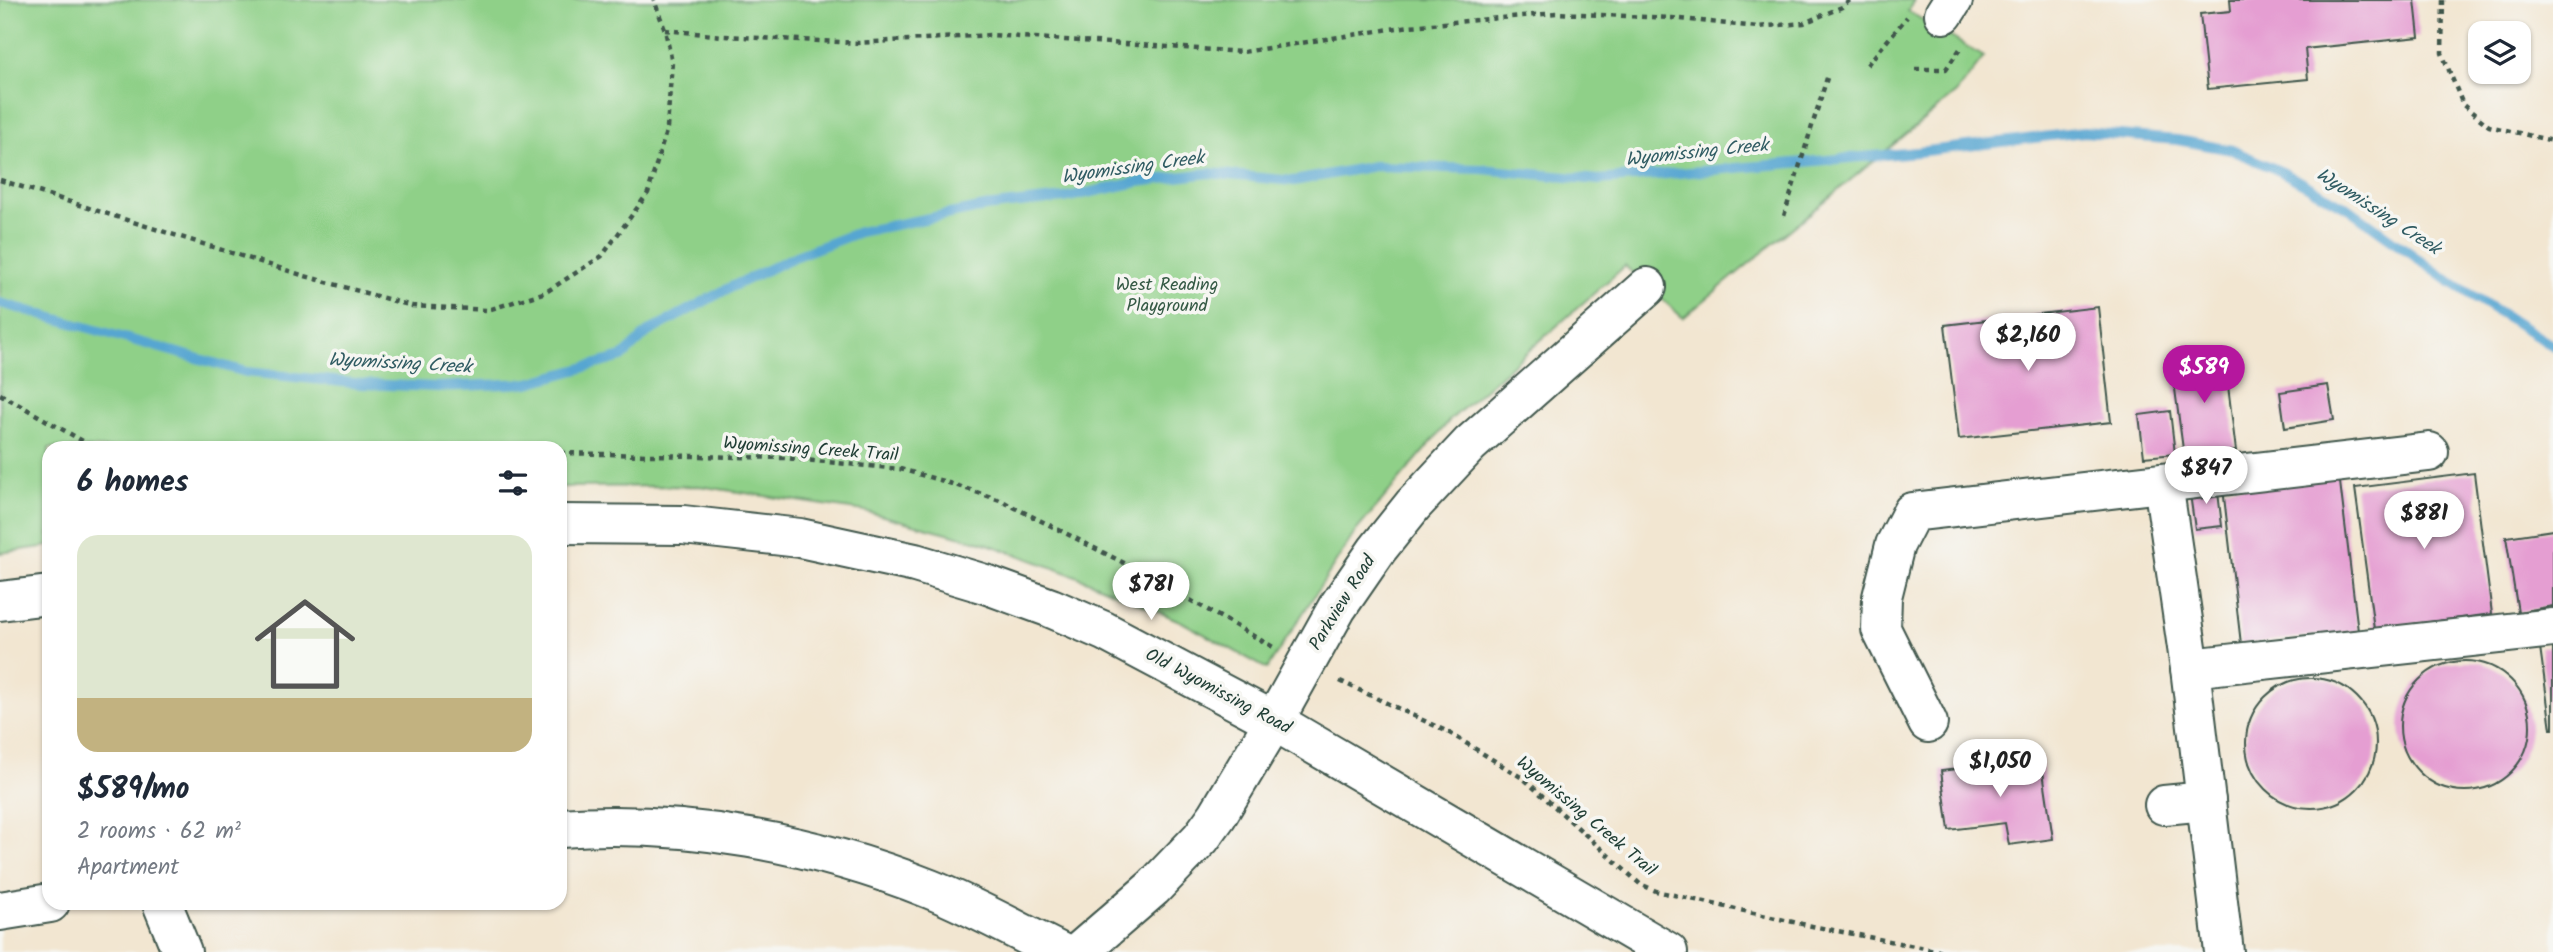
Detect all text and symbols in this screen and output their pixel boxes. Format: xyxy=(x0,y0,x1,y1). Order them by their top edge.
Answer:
map controls xyxy=(2468,21,2531,84)
button: layers xyxy=(2468,21,2531,84)
water label: Wyomissing Creek xyxy=(1624,130,1773,175)
water label: Wyomissing Creek xyxy=(1060,143,1209,193)
water label: Wyomissing Creek xyxy=(2310,160,2449,265)
park label: West Reading Playground xyxy=(1116,271,1218,321)
pin: $2,160 xyxy=(1971,314,2085,373)
text: $2,160 xyxy=(1996,318,2060,354)
water label: Wyomissing Creek xyxy=(328,345,475,383)
pin: $589 xyxy=(2163,346,2245,405)
text: $589 xyxy=(2179,350,2229,386)
street label: Wyomissing Creek Trail xyxy=(722,429,900,471)
pin: $847 xyxy=(2165,447,2247,506)
text: $847 xyxy=(2181,451,2231,487)
text: 6 homes xyxy=(77,459,189,507)
icon: filters xyxy=(494,464,532,502)
pin: $881 xyxy=(2383,491,2465,551)
text: $881 xyxy=(2400,496,2448,532)
street label: Parkview Road xyxy=(1302,549,1384,656)
pin: $781 xyxy=(1110,562,1192,622)
text: $781 xyxy=(1129,567,1174,603)
icon: home xyxy=(242,581,368,707)
street label: Old Wyomissing Road xyxy=(1140,641,1297,743)
pin: $1,050 xyxy=(1943,740,2057,799)
text: $1,050 xyxy=(1969,744,2031,780)
street label: Wyomissing Creek Trail xyxy=(1509,749,1663,885)
text: $589/mo xyxy=(77,766,190,814)
text: 2 rooms · 62 m² xyxy=(77,814,241,850)
text: Apartment xyxy=(77,850,179,886)

